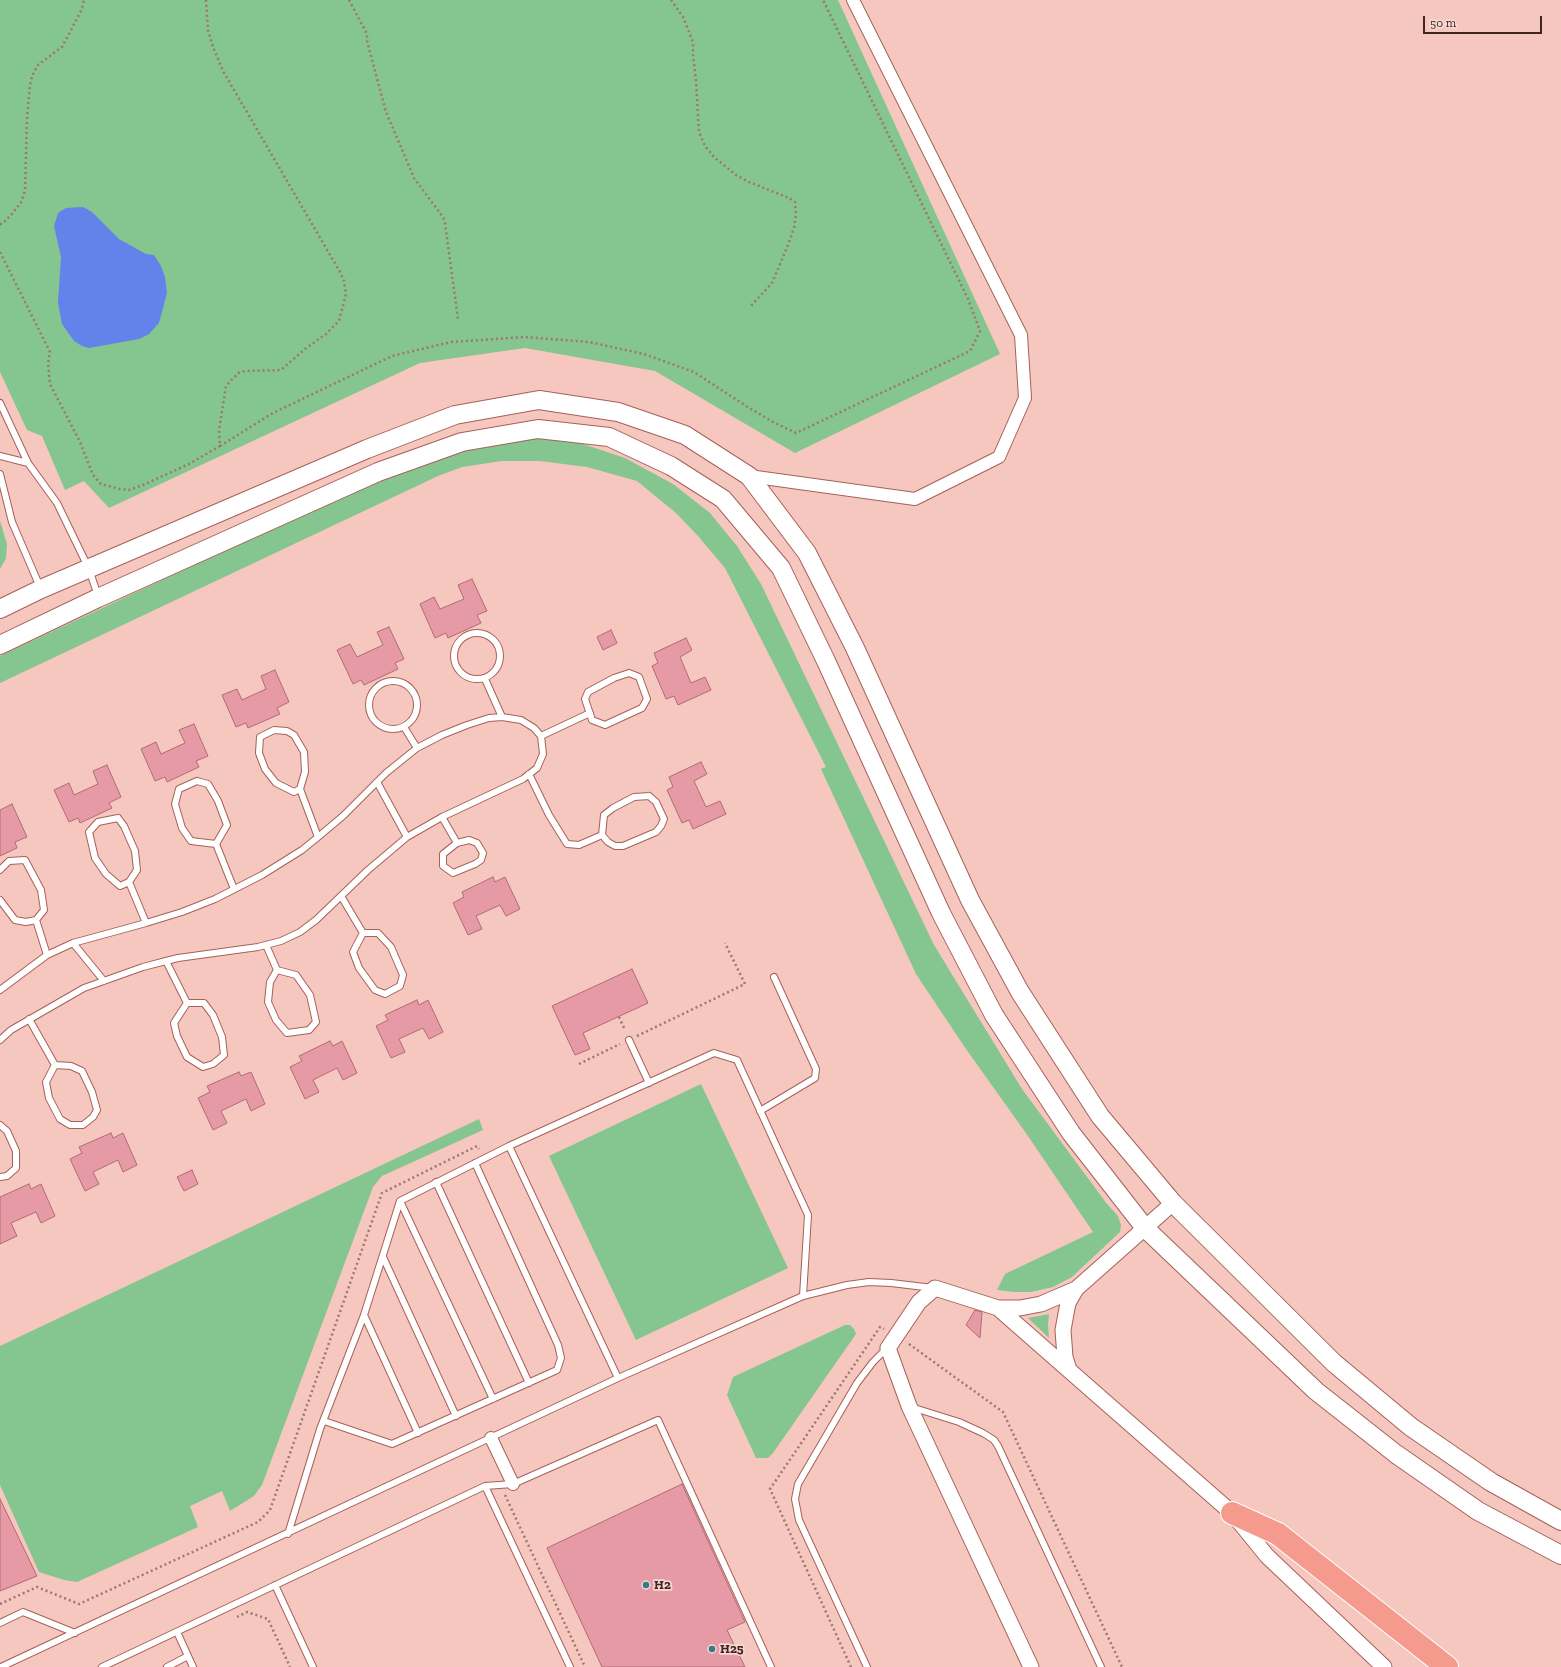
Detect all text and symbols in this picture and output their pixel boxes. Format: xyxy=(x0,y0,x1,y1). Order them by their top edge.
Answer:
scale bar xyxy=(1425,8,1544,34)
text: 50 m xyxy=(1430,16,1456,30)
place label: H2 xyxy=(654,1577,671,1593)
marker: H2 xyxy=(641,1580,651,1590)
place label: H25 xyxy=(720,1641,744,1657)
marker: H25 xyxy=(707,1644,717,1654)

